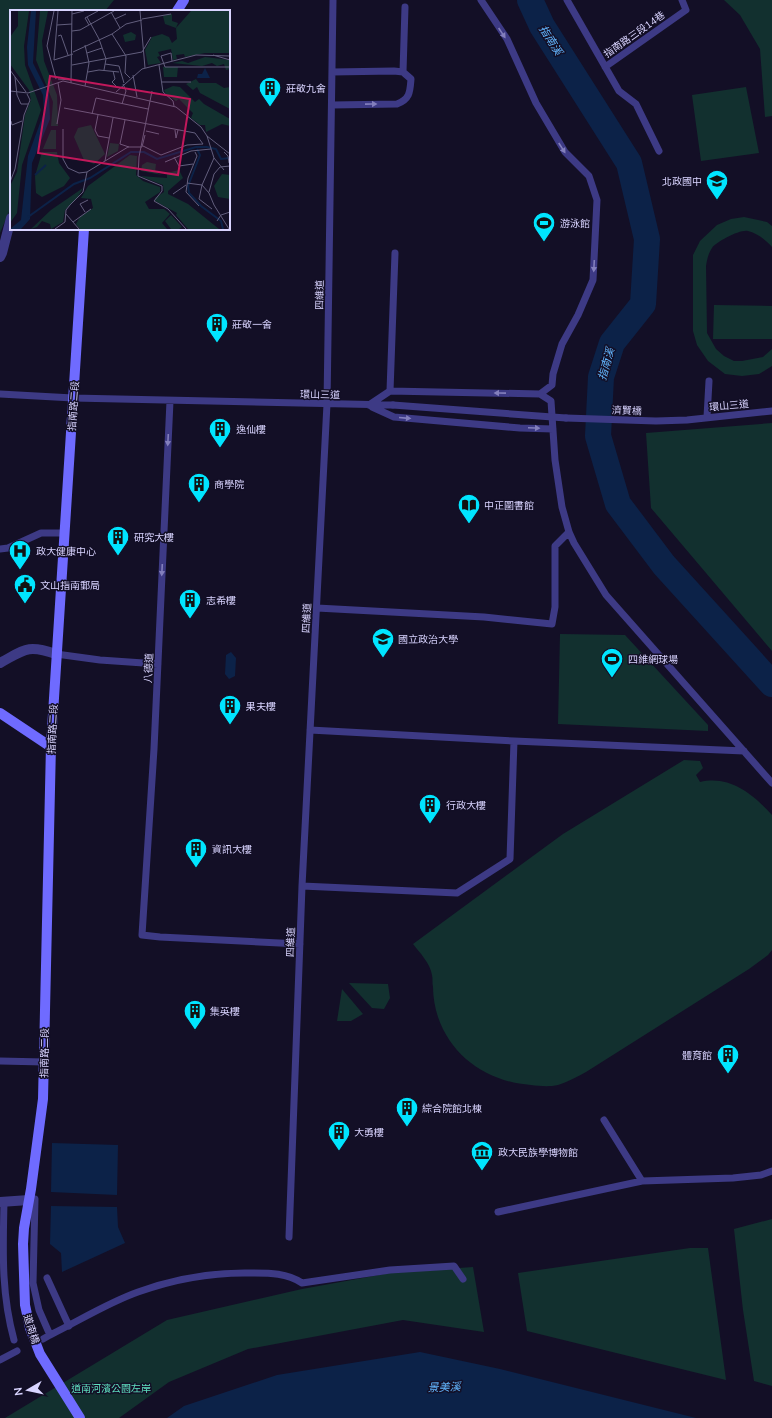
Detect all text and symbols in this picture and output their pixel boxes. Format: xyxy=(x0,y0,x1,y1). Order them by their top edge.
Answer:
street label: 指南路三段14巷 xyxy=(601,8,668,60)
inset map xyxy=(10,10,230,230)
water label: 指南溪 xyxy=(536,22,567,59)
one-way arrow xyxy=(498,27,506,38)
building icon: 莊敬九舍 xyxy=(257,75,283,108)
place label: 莊敬九舍 xyxy=(286,82,326,95)
one-way arrow xyxy=(365,101,378,107)
one-way arrow xyxy=(559,142,566,154)
school or university icon: 北政國中 xyxy=(704,168,730,201)
place label: 北政國中 xyxy=(662,175,702,188)
sports icon: 游泳館 xyxy=(531,210,557,243)
place label: 游泳館 xyxy=(560,217,590,230)
one-way arrow xyxy=(590,260,597,272)
street label: 四維道 xyxy=(313,280,326,310)
building icon: 莊敬一舍 xyxy=(204,311,230,344)
place label: 莊敬一舍 xyxy=(232,318,272,331)
water label: 指南溪 xyxy=(595,344,618,382)
street label: 指南路二段 xyxy=(65,381,82,431)
street label: 環山三道 xyxy=(300,388,340,401)
one-way arrow xyxy=(494,390,506,397)
street label: 環山三道 xyxy=(709,397,750,414)
street label: 濟賢橋 xyxy=(612,403,642,418)
one-way arrow xyxy=(399,414,411,421)
building icon: 逸仙樓 xyxy=(207,416,233,449)
place label: 逸仙樓 xyxy=(236,423,266,436)
one-way arrow xyxy=(528,425,541,431)
one-way arrow xyxy=(165,434,171,447)
building icon: 商學院 xyxy=(186,471,212,504)
place label: 商學院 xyxy=(214,478,244,491)
library icon: 中正圖書館 xyxy=(456,492,482,525)
place label: 中正圖書館 xyxy=(484,499,534,512)
building icon: 研究大樓 xyxy=(105,524,131,557)
place label: 研究大樓 xyxy=(134,531,174,544)
hospital icon: 政大健康中心 xyxy=(7,538,33,571)
place label: 政大健康中心 xyxy=(36,545,96,558)
one-way arrow xyxy=(159,564,165,577)
public building icon: 文山指南郵局 xyxy=(12,572,38,605)
place label: 文山指南郵局 xyxy=(40,579,100,592)
building icon: 志希樓 xyxy=(177,587,203,620)
place label: 志希樓 xyxy=(206,594,236,607)
street label: 四維道 xyxy=(299,603,314,633)
school or university icon: 國立政治大學 xyxy=(370,626,396,659)
place label: 國立政治大學 xyxy=(398,633,458,646)
sports icon: 四維網球場 xyxy=(599,646,625,679)
street label: 八德道 xyxy=(141,653,156,683)
place label: 四維網球場 xyxy=(628,653,678,666)
building icon: 果夫樓 xyxy=(217,693,243,726)
place label: 果夫樓 xyxy=(245,700,276,713)
street label: 指南路二段 xyxy=(45,704,60,754)
building icon: 行政大樓 xyxy=(417,792,443,825)
place label: 行政大樓 xyxy=(446,799,486,812)
building icon: 資訊大樓 xyxy=(183,836,209,869)
place label: 資訊大樓 xyxy=(212,843,252,856)
street label: 四維道 xyxy=(283,927,298,957)
building icon: 集英樓 xyxy=(182,998,208,1031)
place label: 集英樓 xyxy=(210,1005,240,1018)
street label: 指南路二段 xyxy=(38,1028,51,1078)
building icon: 體育館 xyxy=(715,1042,741,1075)
place label: 體育館 xyxy=(682,1049,712,1062)
building icon: 綜合院館北棟 xyxy=(394,1095,420,1128)
place label: 綜合院館北棟 xyxy=(422,1102,482,1115)
building icon: 大勇樓 xyxy=(326,1119,352,1152)
place label: 大勇樓 xyxy=(354,1126,384,1139)
museum icon: 政大民族學博物館 xyxy=(469,1139,495,1172)
place label: 政大民族學博物館 xyxy=(498,1146,578,1159)
street label: 道南橋 xyxy=(21,1313,42,1345)
north arrow xyxy=(8,1370,48,1410)
water label: 景美溪 xyxy=(427,1379,463,1395)
park label: 道南河濱公園左岸 xyxy=(71,1382,151,1395)
text: N xyxy=(11,1386,26,1397)

